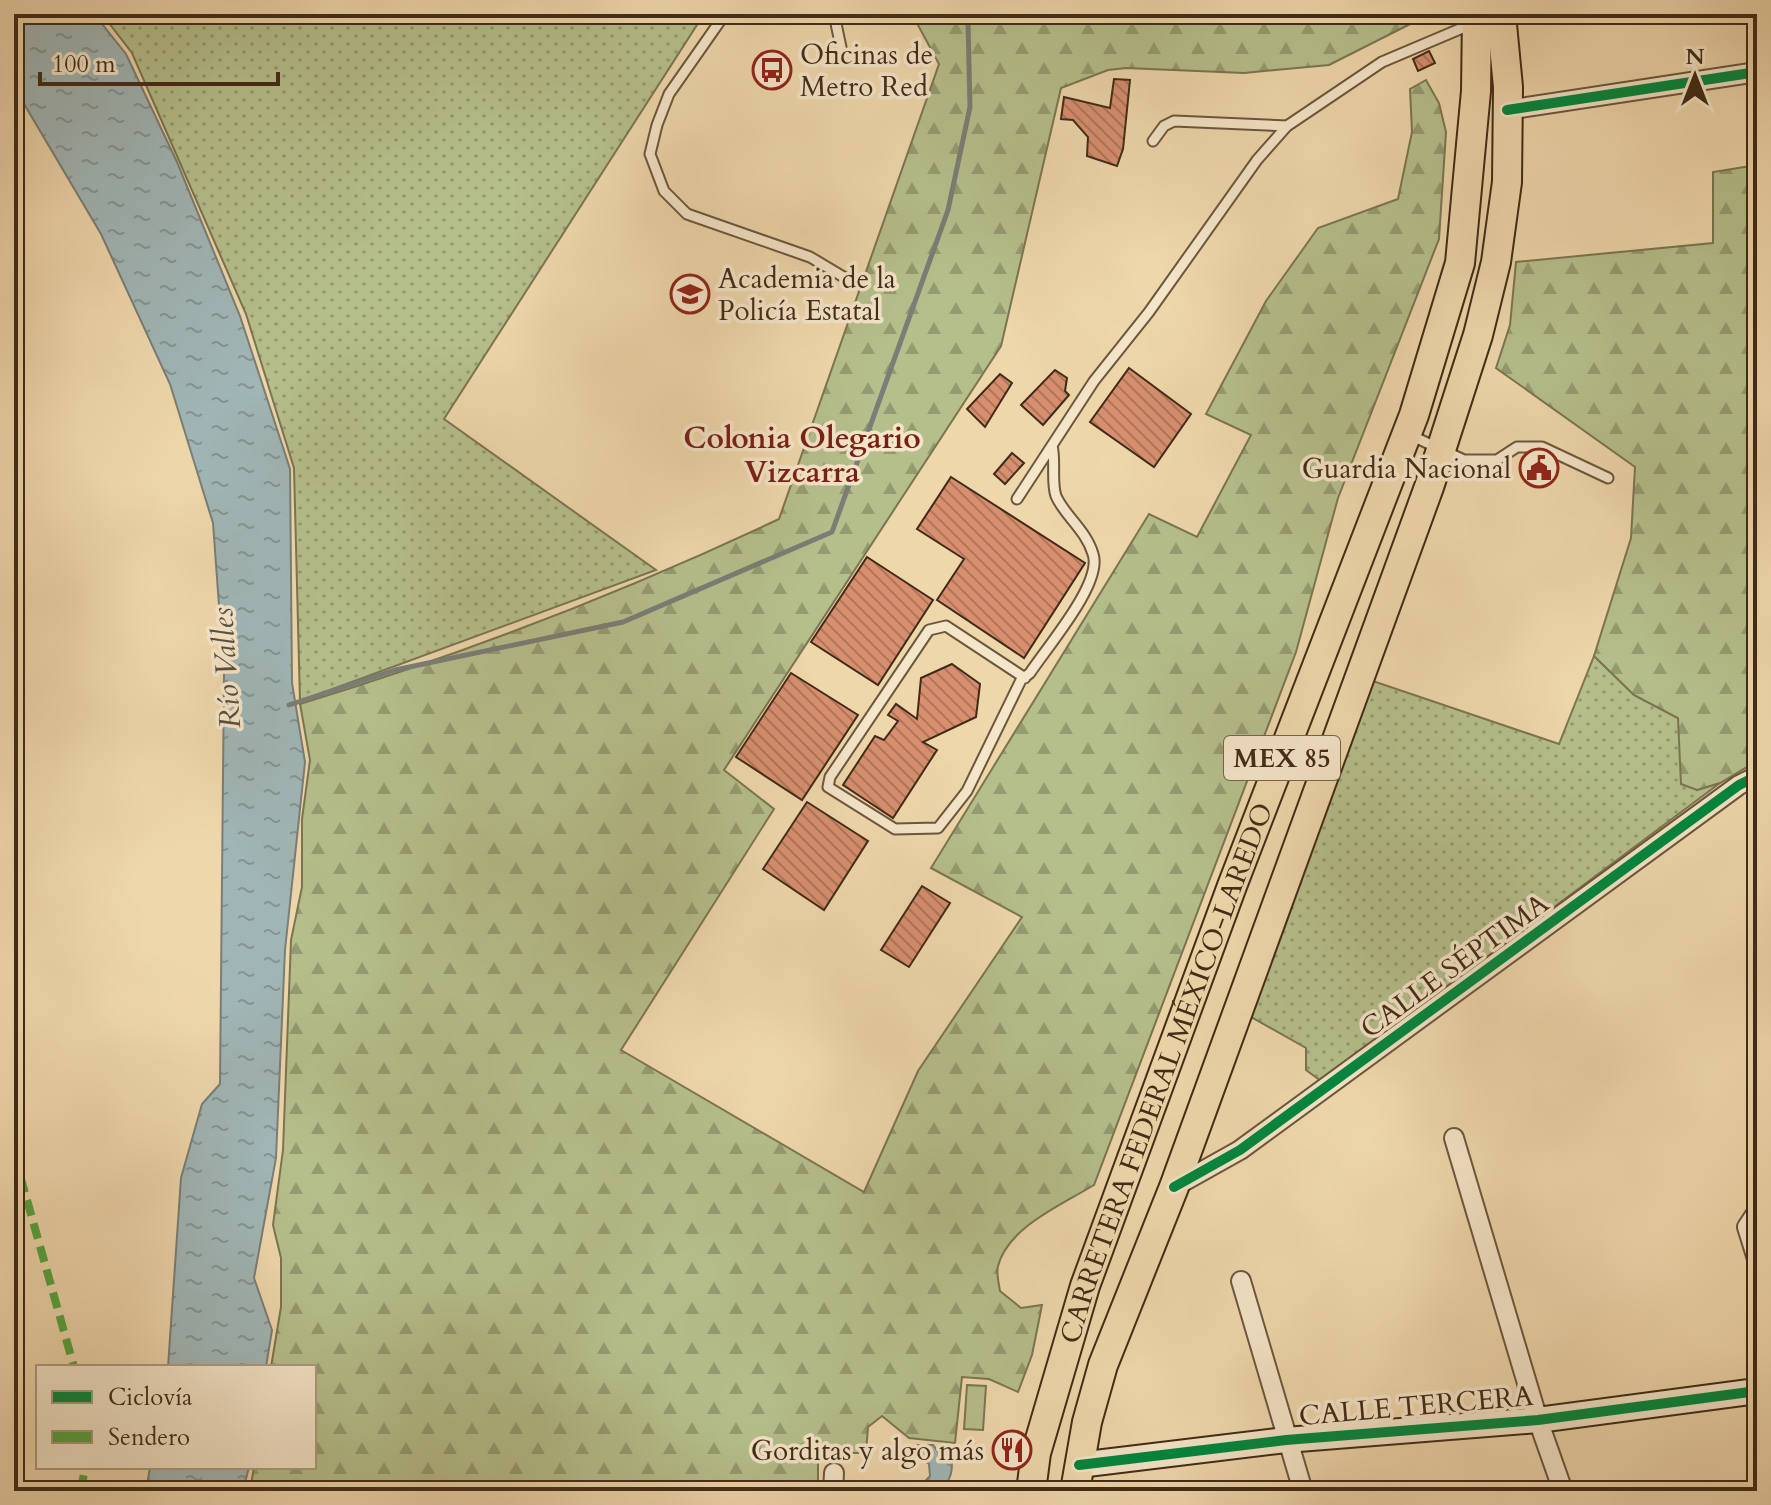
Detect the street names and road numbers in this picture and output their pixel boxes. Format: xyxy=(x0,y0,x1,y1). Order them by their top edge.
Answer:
road number: MEX 85 xyxy=(1224,736,1340,780)
street label: CARRETERA FEDERAL MÉXICO-LAREDO xyxy=(1051,797,1282,1348)
street label: CALLE SÉPTIMA xyxy=(1353,884,1557,1047)
street label: CALLE TERCERA xyxy=(1297,1377,1535,1435)

